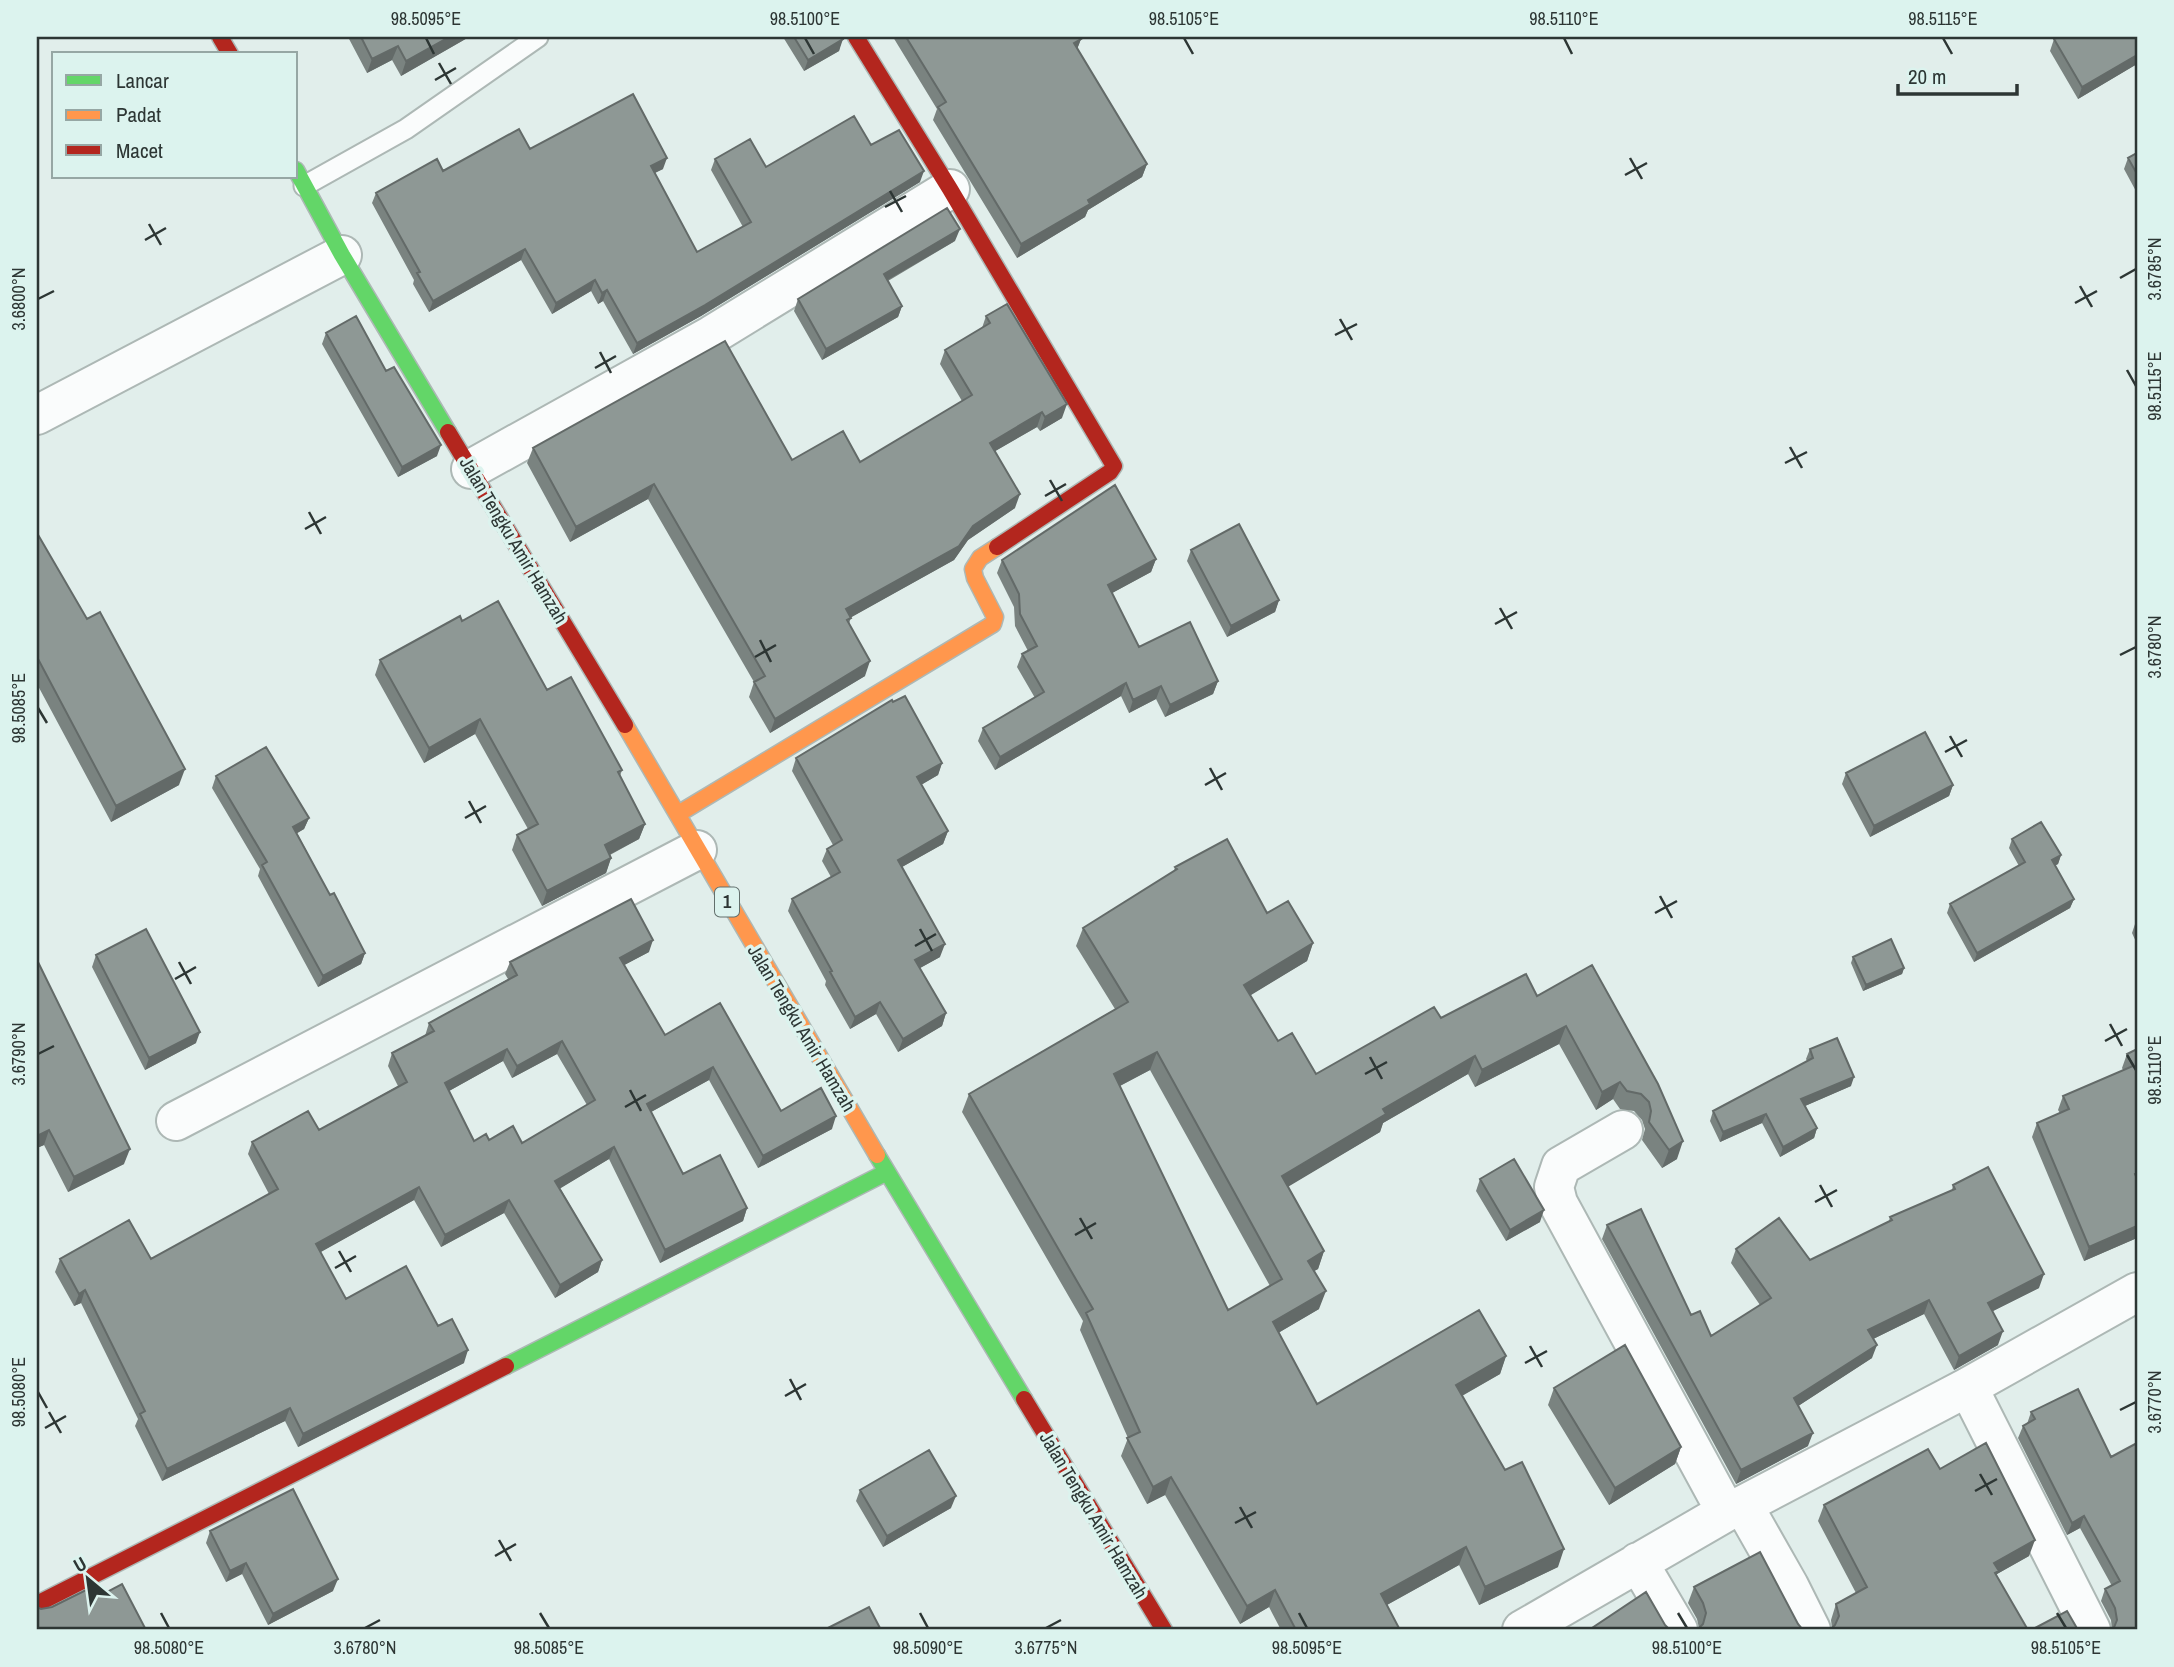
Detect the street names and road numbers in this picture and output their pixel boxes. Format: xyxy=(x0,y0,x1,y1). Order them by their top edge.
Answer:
street label: Jalan Tengku Amir Hamzah xyxy=(454,452,574,628)
road number: 1 xyxy=(715,888,739,917)
street label: Jalan Tengku Amir Hamzah xyxy=(742,940,862,1116)
street label: Jalan Tengku Amir Hamzah xyxy=(1034,1427,1154,1603)

